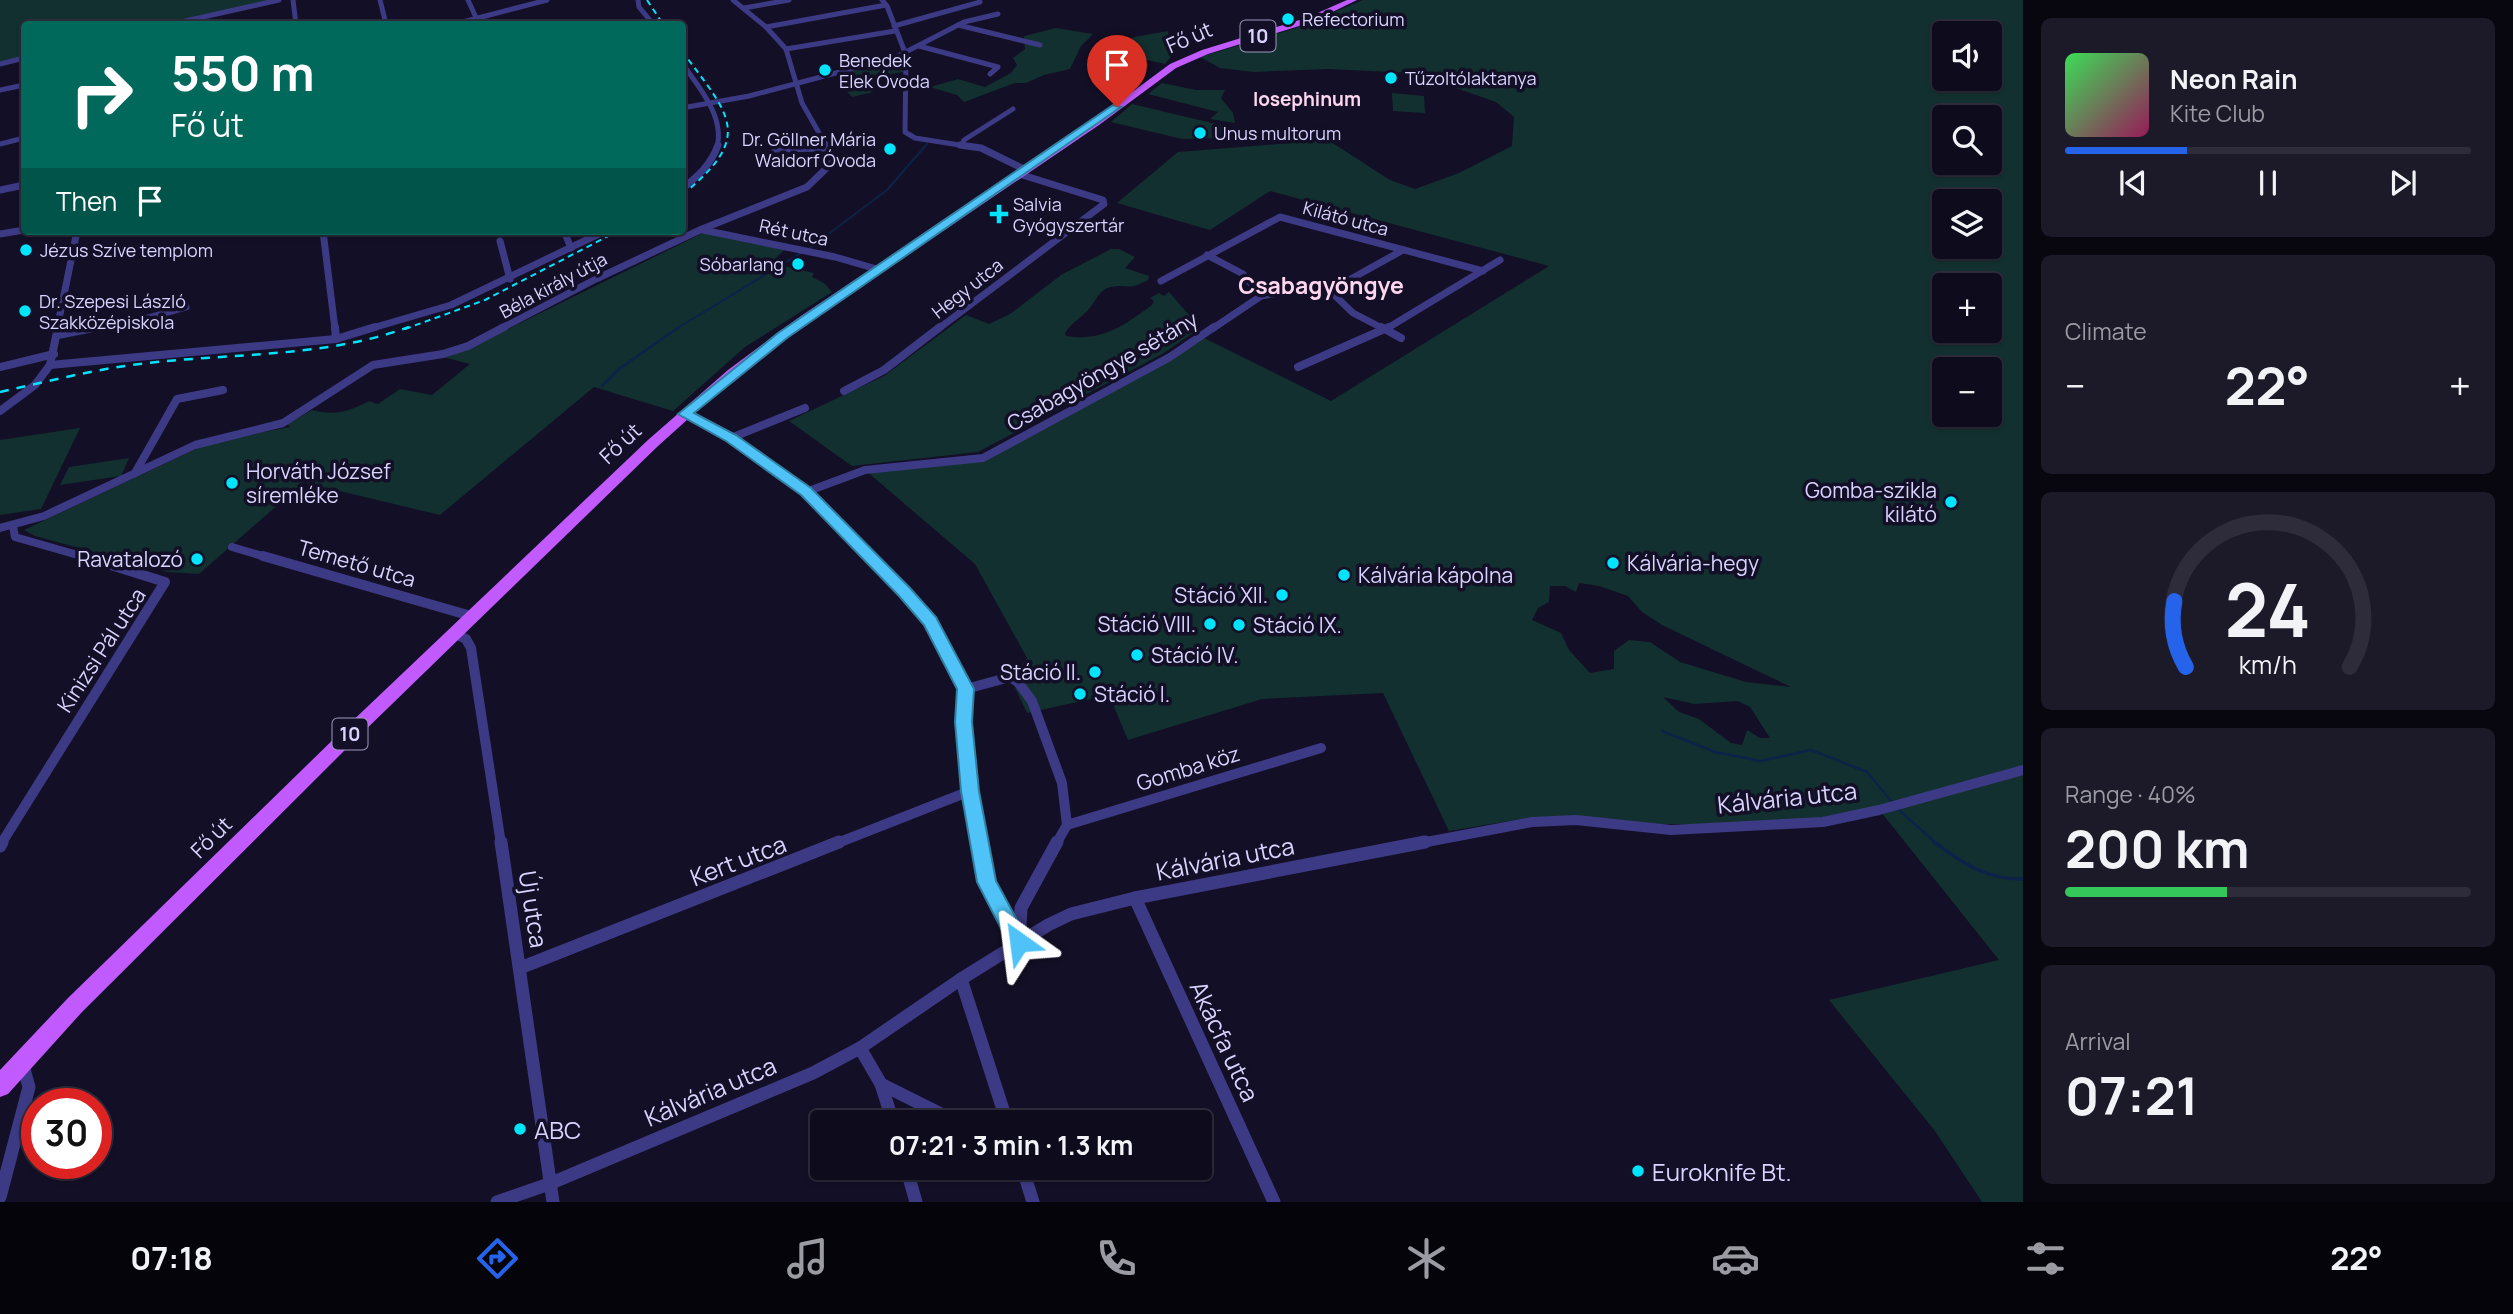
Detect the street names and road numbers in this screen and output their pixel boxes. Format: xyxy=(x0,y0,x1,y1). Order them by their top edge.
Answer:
street label: Fő út xyxy=(1162,15,1216,59)
road number: 10 xyxy=(1240,20,1276,52)
street label: Kilátó utca xyxy=(1301,195,1391,241)
street label: Rét utca xyxy=(757,213,831,251)
street label: Béla király útja xyxy=(495,247,611,323)
street label: Hegy utca xyxy=(926,253,1008,323)
street label: Csabagyöngye sétány xyxy=(1002,305,1202,437)
street label: Fő út xyxy=(593,416,647,470)
street label: Temető utca xyxy=(295,533,419,593)
street label: Kinizsi Pál utca xyxy=(50,583,152,717)
road number: 10 xyxy=(332,719,368,750)
street label: Gomba köz xyxy=(1133,739,1243,797)
street label: Kálvária utca xyxy=(1716,773,1858,821)
street label: Fő út xyxy=(184,810,238,864)
street label: Kert utca xyxy=(685,827,791,893)
street label: Kálvária utca xyxy=(1153,828,1297,888)
street label: Új utca xyxy=(512,868,556,950)
street label: Akácfa utca xyxy=(1183,975,1267,1107)
street label: Kálvária utca xyxy=(639,1048,781,1134)

